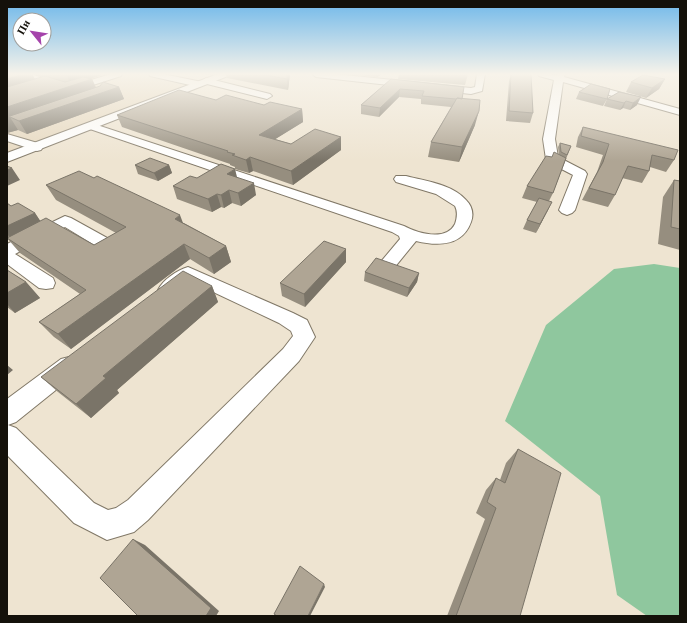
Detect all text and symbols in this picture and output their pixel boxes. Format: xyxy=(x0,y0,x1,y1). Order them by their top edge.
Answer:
north arrow xyxy=(12,12,52,52)
text: Пн xyxy=(14,16,33,37)

